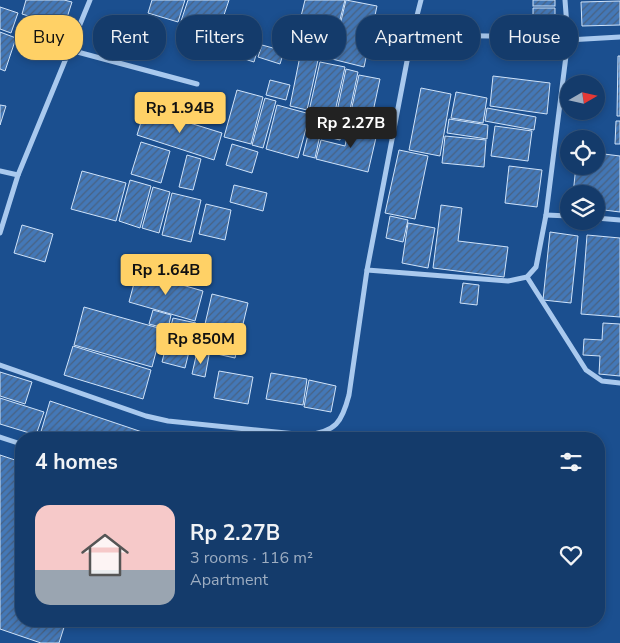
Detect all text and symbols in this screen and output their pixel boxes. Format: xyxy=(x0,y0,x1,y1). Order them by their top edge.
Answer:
chip: Buy xyxy=(15,15,83,60)
chip: Rent xyxy=(93,15,166,60)
chip: Filters xyxy=(176,15,262,60)
chip: New xyxy=(272,15,346,60)
chip: Apartment xyxy=(356,15,480,60)
chip: House xyxy=(490,15,578,60)
north arrow xyxy=(560,75,605,120)
map controls xyxy=(560,75,605,230)
pin: Rp 1.94B xyxy=(128,92,232,134)
text: Rp 1.94B xyxy=(146,97,214,119)
pin: Rp 2.27B xyxy=(299,106,403,149)
text: Rp 2.27B xyxy=(317,112,385,134)
button: locate xyxy=(560,130,605,175)
button: layers xyxy=(560,185,605,230)
pin: Rp 1.64B xyxy=(114,254,218,296)
text: Rp 1.64B xyxy=(132,259,200,281)
pin: Rp 850M xyxy=(155,322,247,365)
text: Rp 850M xyxy=(167,328,235,350)
text: 4 homes xyxy=(35,448,118,476)
icon: filters xyxy=(557,448,585,476)
text: Rp 2.27B xyxy=(190,519,280,547)
icon: home xyxy=(75,525,135,585)
icon: heart xyxy=(557,541,585,569)
text: 3 rooms · 116 m² xyxy=(190,547,313,569)
text: Apartment xyxy=(190,569,268,591)

